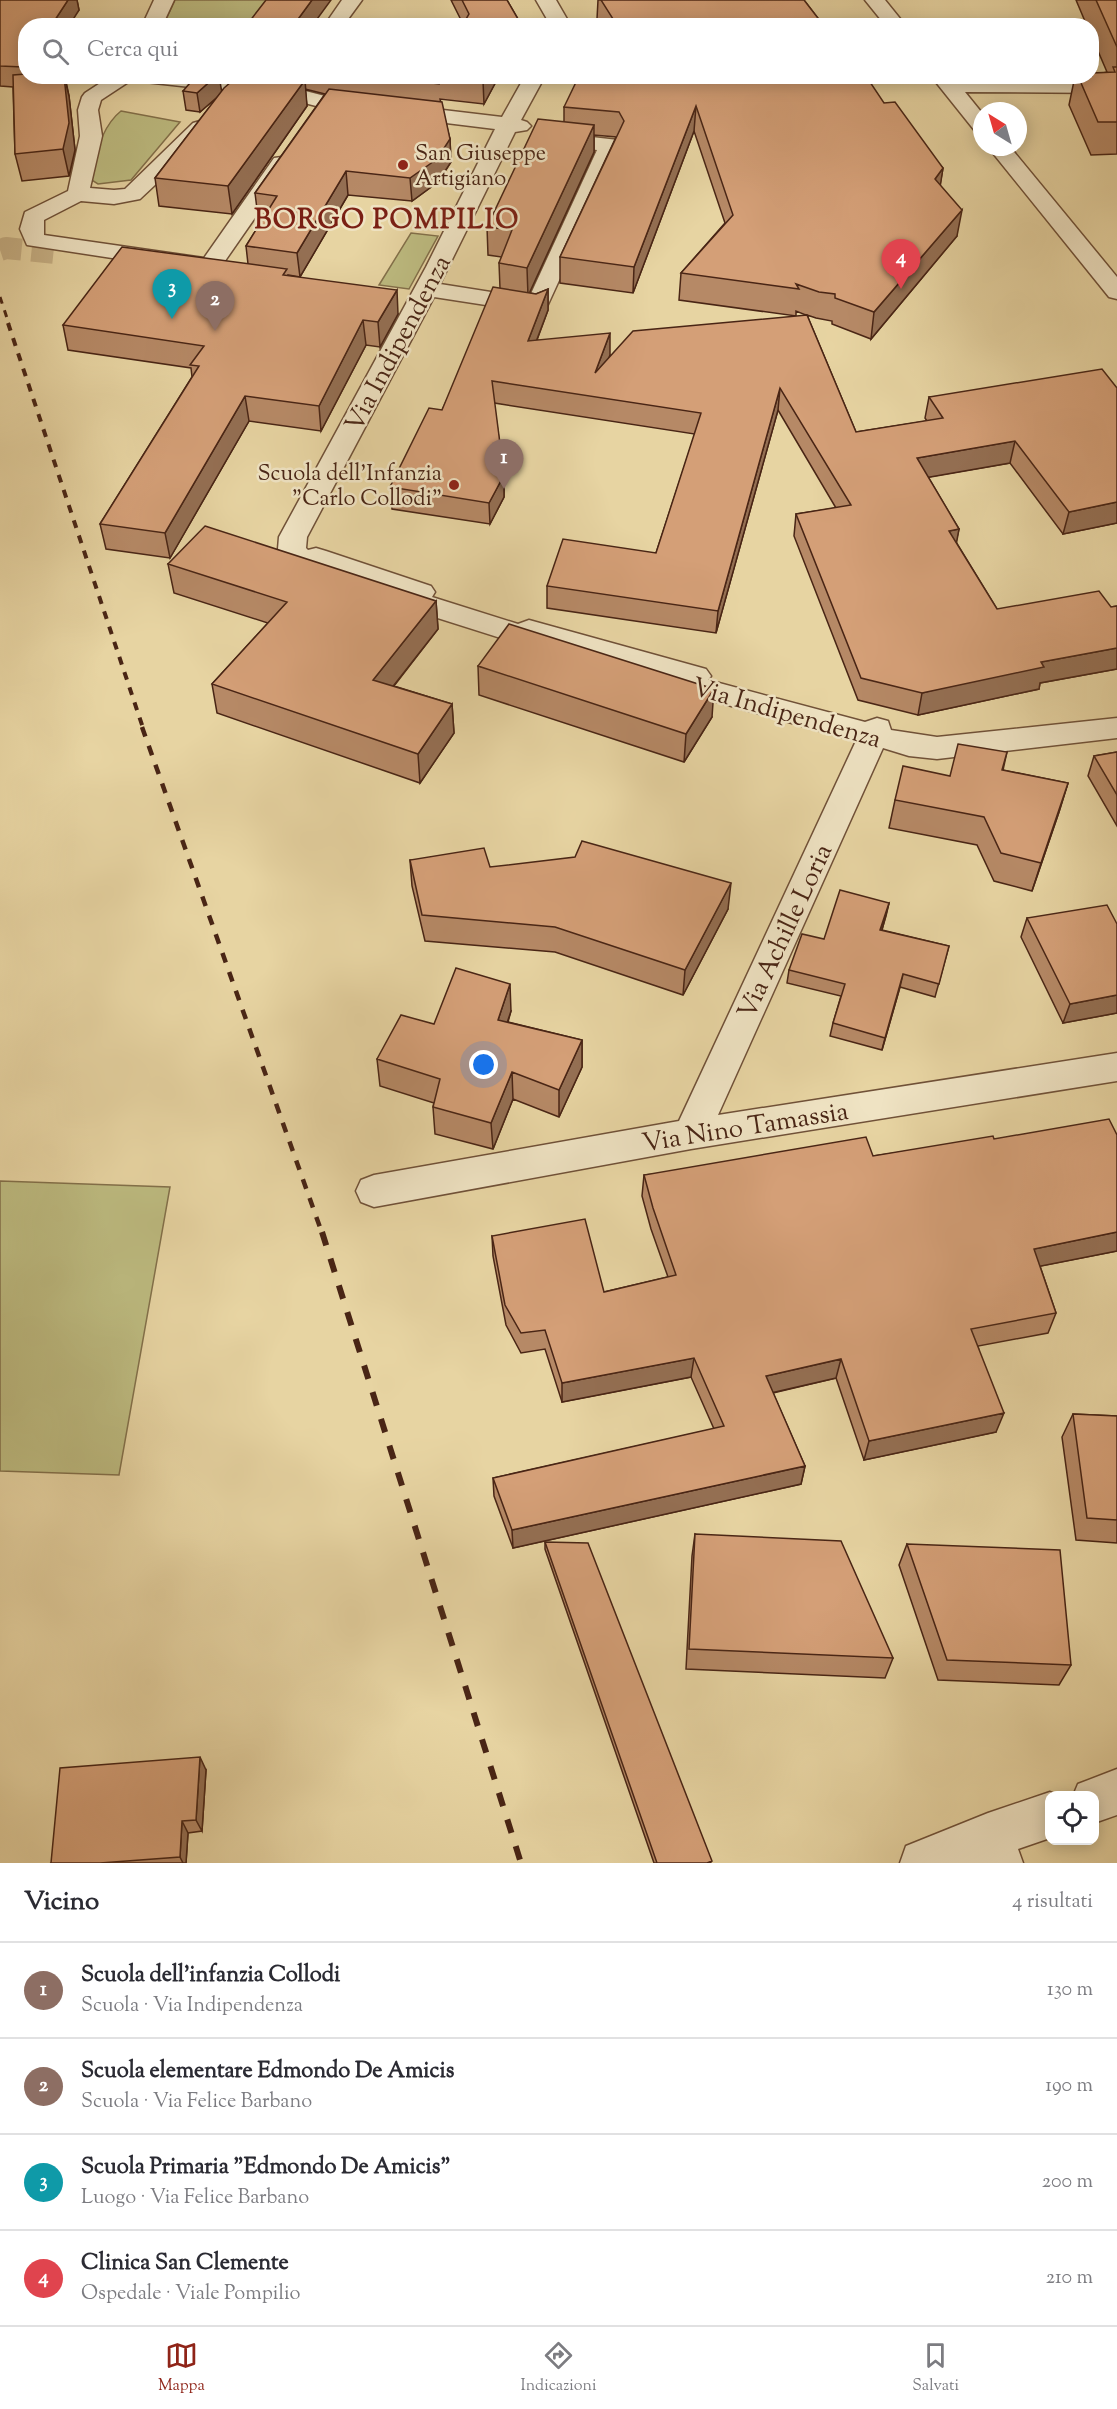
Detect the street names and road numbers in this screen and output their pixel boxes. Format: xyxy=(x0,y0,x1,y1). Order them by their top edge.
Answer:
street label: Via Indipendenza xyxy=(337,249,461,439)
street label: Via Indipendenza xyxy=(687,670,885,759)
street label: Via Achille Loria xyxy=(729,838,843,1026)
street label: Via Nino Tamassia xyxy=(640,1094,851,1163)

